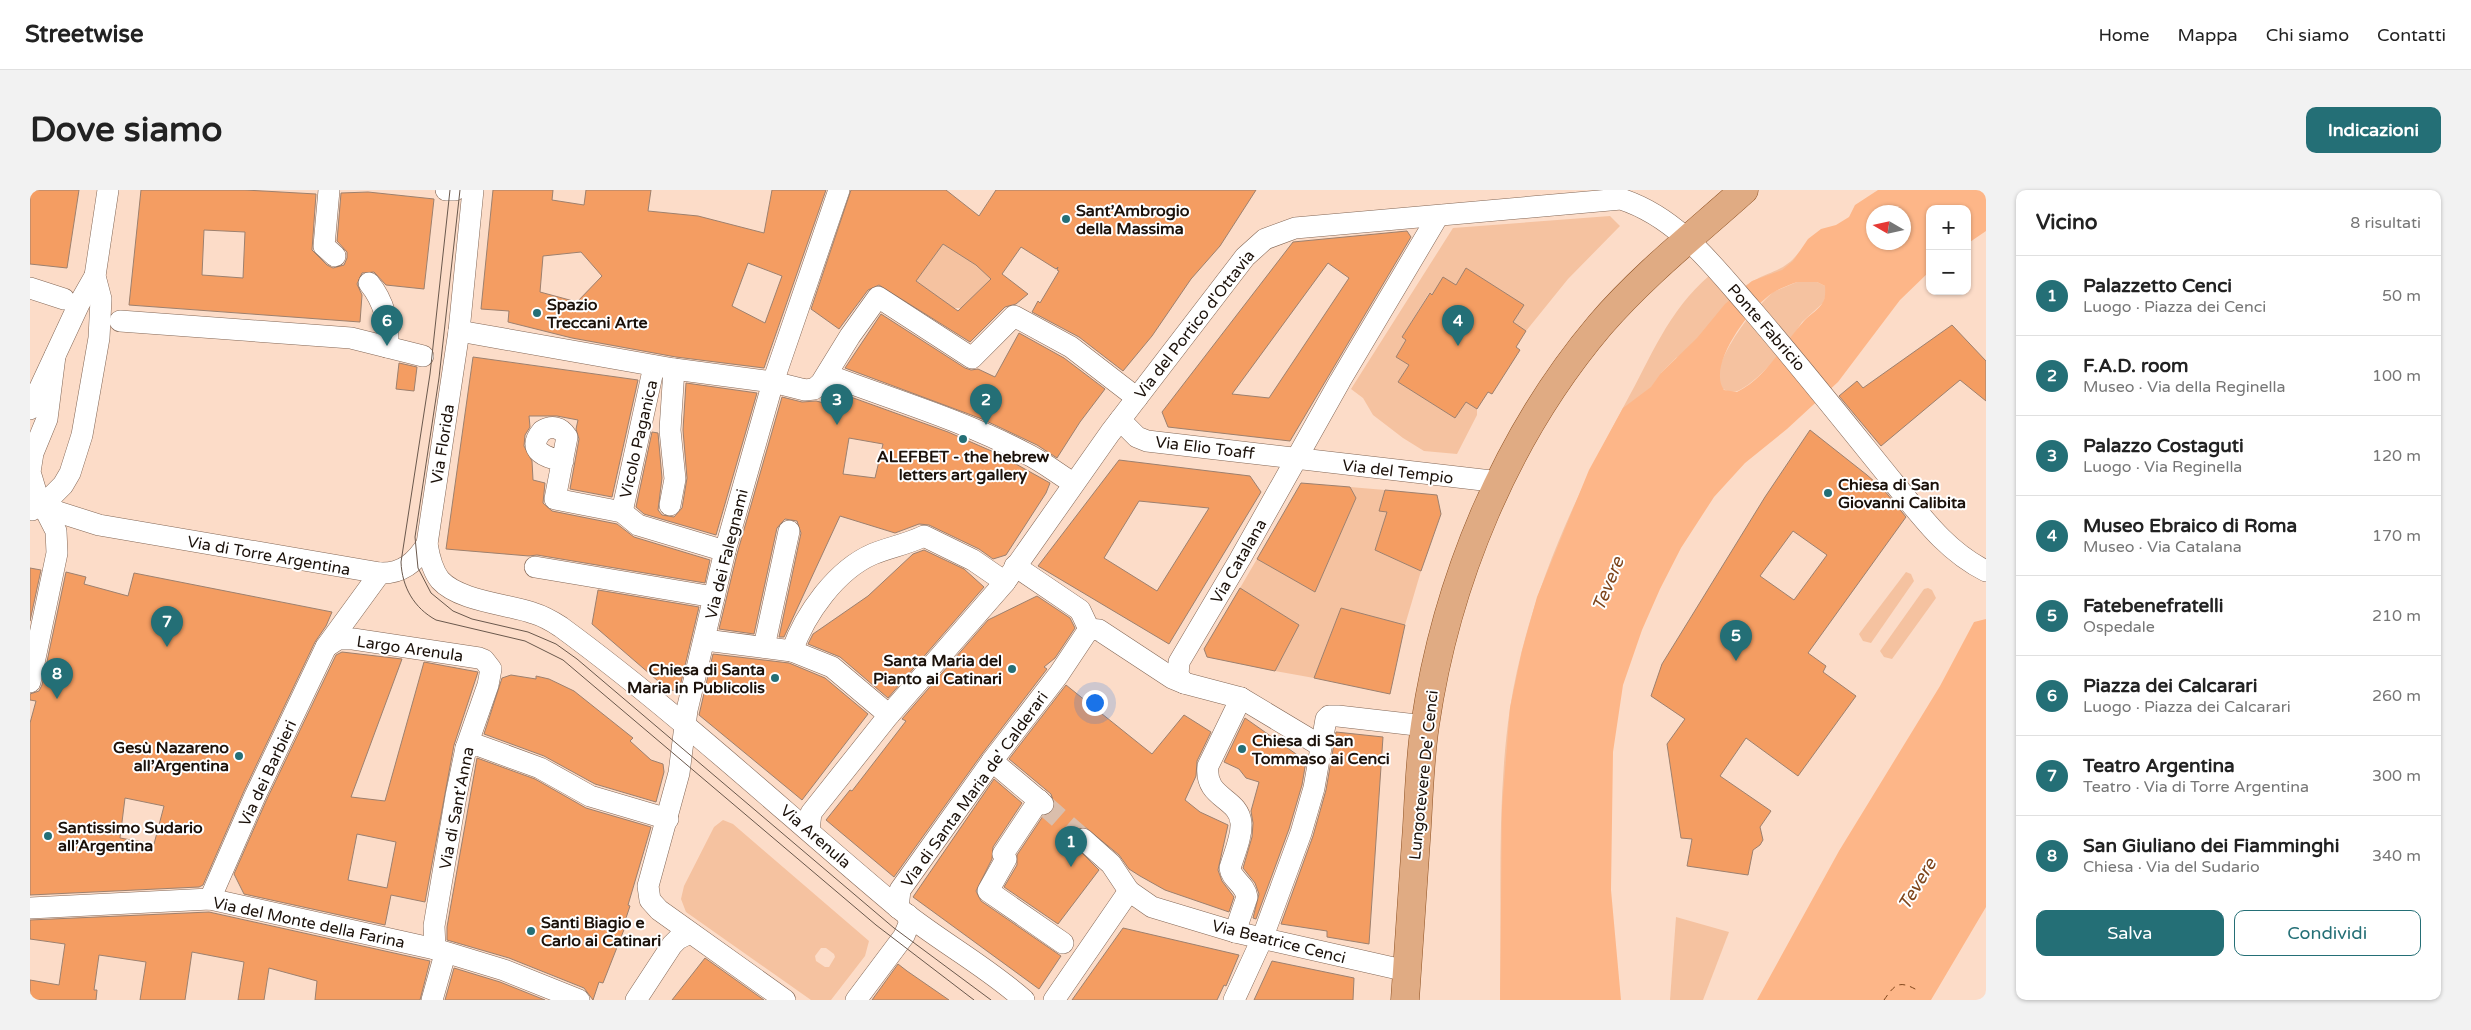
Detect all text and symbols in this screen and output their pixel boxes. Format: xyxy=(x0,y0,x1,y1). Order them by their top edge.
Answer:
text: Streetwise xyxy=(25,20,144,49)
text: Home xyxy=(2098,24,2149,46)
text: Mappa xyxy=(2177,24,2238,46)
text: Chi siamo xyxy=(2266,24,2349,46)
text: Contatti xyxy=(2377,24,2446,46)
button: Indicazioni xyxy=(2306,107,2441,153)
text: Dove siamo xyxy=(30,109,222,151)
place label: Sant’Ambrogio della Massima xyxy=(1076,201,1190,239)
north arrow xyxy=(1866,205,1911,250)
map controls xyxy=(1926,205,1971,295)
button: + xyxy=(1926,205,1971,250)
text: Vicino xyxy=(2036,210,2098,235)
marker: Sant’Ambrogio della Massima xyxy=(1060,213,1072,225)
text: 8 risultati xyxy=(2350,213,2421,233)
street label: Via del Portico d'Ottavia xyxy=(1130,246,1259,403)
button: − xyxy=(1926,250,1971,295)
text: Palazzetto Cenci xyxy=(2083,275,2232,297)
street label: Ponte Fabricio xyxy=(1723,280,1810,375)
text: 1 xyxy=(2047,286,2057,306)
text: 50 m xyxy=(2382,286,2421,306)
place label: Spazio Treccani Arte xyxy=(546,295,648,333)
text: Luogo · Piazza dei Cenci xyxy=(2083,297,2266,317)
pin: 6 xyxy=(371,305,403,346)
pin: 4 xyxy=(1442,305,1474,346)
marker: Spazio Treccani Arte xyxy=(531,307,543,319)
text: F.A.D. room xyxy=(2083,355,2188,377)
text: 2 xyxy=(2047,366,2057,386)
text: 100 m xyxy=(2372,366,2421,386)
text: Museo · Via della Reginella xyxy=(2083,377,2286,397)
street label: Vicolo Paganica xyxy=(616,378,662,500)
pin: 3 xyxy=(821,384,853,425)
pin: 2 xyxy=(970,384,1002,425)
street label: Via Florida xyxy=(427,403,459,486)
street label: Via Elio Toaff xyxy=(1154,432,1256,464)
marker: ALEFBET - the hebrew letters art gallery xyxy=(957,433,969,445)
text: Palazzo Costaguti xyxy=(2083,435,2244,457)
text: 3 xyxy=(2047,446,2057,466)
text: 120 m xyxy=(2372,446,2421,466)
place label: ALEFBET - the hebrew letters art gallery xyxy=(877,447,1050,485)
street label: Via del Tempio xyxy=(1341,455,1455,489)
text: Luogo · Via Reginella xyxy=(2083,457,2242,477)
place label: Chiesa di San Giovanni Calibita xyxy=(1838,475,1966,513)
street label: Via dei Falegnami xyxy=(701,487,753,621)
marker: Chiesa di San Giovanni Calibita xyxy=(1822,487,1834,499)
street label: Via Catalana xyxy=(1206,515,1271,608)
text: Museo Ebraico di Roma xyxy=(2083,515,2297,537)
text: 4 xyxy=(2047,526,2057,546)
text: 170 m xyxy=(2372,526,2421,546)
street label: Via di Torre Argentina xyxy=(186,532,352,580)
text: Museo · Via Catalana xyxy=(2083,537,2242,557)
water label: Tevere xyxy=(1587,553,1629,614)
text: Fatebenefratelli xyxy=(2083,595,2224,617)
pin: 7 xyxy=(151,606,183,647)
text: 5 xyxy=(2047,606,2057,626)
text: 210 m xyxy=(2372,606,2421,626)
text: Ospedale xyxy=(2083,617,2155,637)
pin: 5 xyxy=(1720,620,1752,661)
street label: Largo Arenula xyxy=(355,632,464,666)
place label: Santa Maria del Pianto ai Catinari xyxy=(873,651,1002,689)
pin: 8 xyxy=(41,658,73,699)
place label: Chiesa di Santa Maria in Publicolis xyxy=(627,660,765,698)
marker: Santa Maria del Pianto ai Catinari xyxy=(1006,663,1018,675)
marker: Chiesa di Santa Maria in Publicolis xyxy=(769,672,781,684)
text: Piazza dei Calcarari xyxy=(2083,675,2257,697)
text: 6 xyxy=(2047,686,2057,706)
text: 260 m xyxy=(2372,686,2421,706)
street label: Via di Santa Maria de' Calderari xyxy=(897,688,1053,891)
street label: Lungotevere De' Cenci xyxy=(1405,689,1443,861)
your location xyxy=(1082,690,1108,716)
text: Luogo · Piazza dei Calcarari xyxy=(2083,697,2291,717)
street label: Via dei Barbieri xyxy=(235,717,301,830)
place label: Chiesa di San Tommaso ai Cenci xyxy=(1251,731,1390,769)
place label: Gesù Nazareno all’Argentina xyxy=(113,738,229,776)
marker: Chiesa di San Tommaso ai Cenci xyxy=(1236,743,1248,755)
street label: Via di Sant'Anna xyxy=(435,745,479,871)
marker: Gesù Nazareno all’Argentina xyxy=(233,750,245,762)
text: Teatro Argentina xyxy=(2083,755,2235,777)
text: 7 xyxy=(2047,766,2057,786)
text: 300 m xyxy=(2372,766,2421,786)
text: Teatro · Via di Torre Argentina xyxy=(2083,777,2309,797)
street label: Via Arenula xyxy=(776,801,855,873)
place label: Santissimo Sudario all’Argentina xyxy=(58,818,203,856)
pin: 1 xyxy=(1055,826,1087,867)
marker: Santissimo Sudario all’Argentina xyxy=(42,830,54,842)
text: San Giuliano dei Fiamminghi xyxy=(2083,835,2339,857)
text: 8 xyxy=(2047,846,2057,866)
text: 340 m xyxy=(2372,846,2421,866)
water label: Tevere xyxy=(1893,854,1941,914)
text: Chiesa · Via del Sudario xyxy=(2083,857,2260,877)
street label: Via del Monte della Farina xyxy=(211,893,407,953)
button: Salva xyxy=(2036,910,2224,956)
button: Condividi xyxy=(2234,910,2421,956)
place label: Santi Biagio e Carlo ai Catinari xyxy=(541,913,661,951)
street label: Via Beatrice Cenci xyxy=(1210,916,1348,968)
marker: Santi Biagio e Carlo ai Catinari xyxy=(525,925,537,937)

